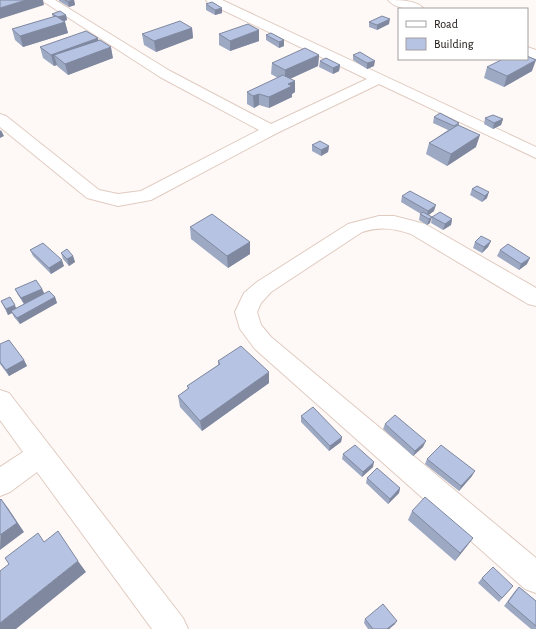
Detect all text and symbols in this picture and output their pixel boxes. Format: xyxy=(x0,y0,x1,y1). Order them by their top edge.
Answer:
legend xyxy=(398,8,528,60)
text: Road xyxy=(434,18,458,30)
text: Building xyxy=(434,38,474,50)

